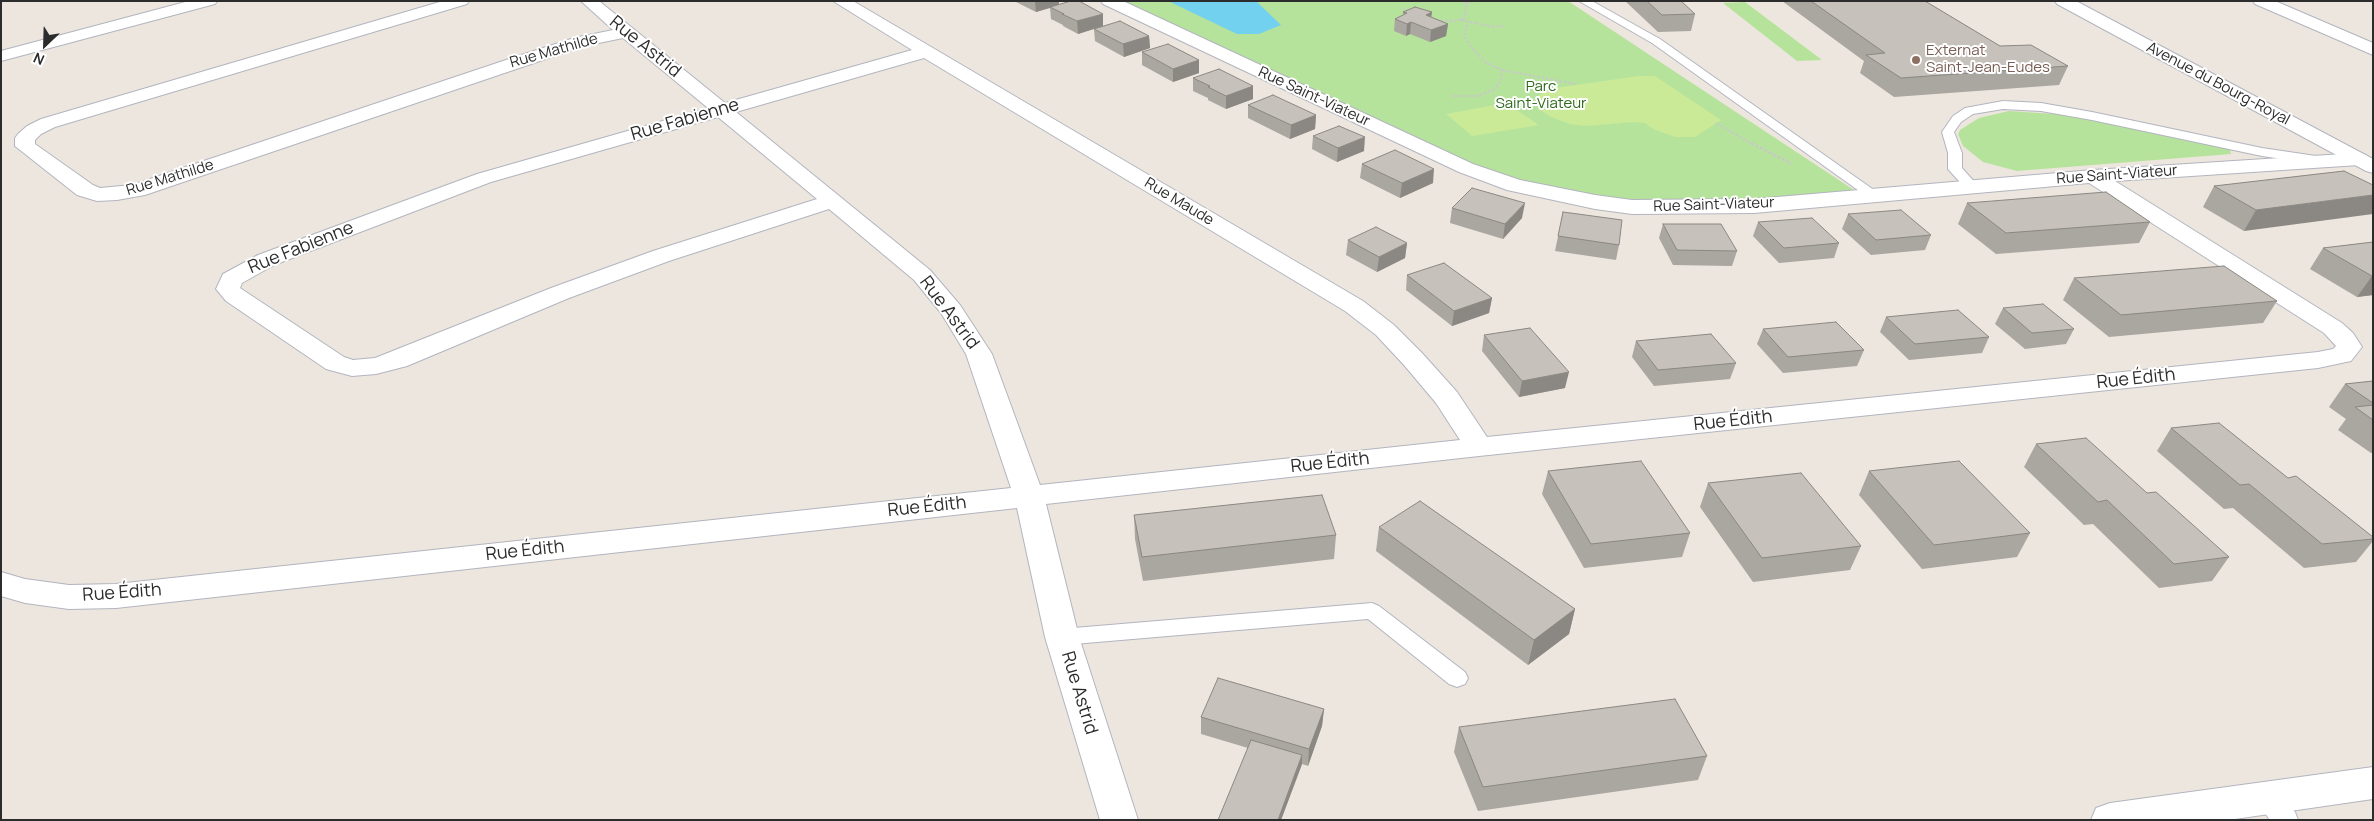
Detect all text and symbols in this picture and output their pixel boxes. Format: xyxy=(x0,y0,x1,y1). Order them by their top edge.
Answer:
street label: Rue Astrid xyxy=(605,12,685,82)
north arrow xyxy=(20,20,70,70)
street label: Rue Mathilde xyxy=(508,30,600,72)
street label: Avenue du Bourg-Royal xyxy=(2143,39,2293,129)
place label: Externat Saint-Jean-Eudes xyxy=(1926,42,2050,77)
text: N xyxy=(30,48,47,70)
marker: Externat Saint-Jean-Eudes xyxy=(1910,54,1922,66)
street label: Rue Saint-Viateur xyxy=(1255,63,1373,131)
park label: Parc Saint-Viateur xyxy=(1495,78,1587,113)
street label: Rue Fabienne xyxy=(628,94,742,146)
street label: Rue Mathilde xyxy=(124,156,216,200)
street label: Rue Saint-Viateur xyxy=(2056,162,2178,188)
street label: Rue Maude xyxy=(1141,174,1217,230)
street label: Rue Saint-Viateur xyxy=(1653,194,1775,216)
street label: Rue Fabienne xyxy=(245,217,357,279)
street label: Rue Astrid xyxy=(915,272,983,354)
street label: Rue Édith xyxy=(2095,364,2177,394)
street label: Rue Édith xyxy=(1692,406,1774,436)
street label: Rue Édith xyxy=(1289,448,1371,478)
street label: Rue Édith xyxy=(886,492,968,522)
street label: Rue Édith xyxy=(484,536,566,566)
street label: Rue Édith xyxy=(82,579,162,607)
street label: Rue Astrid xyxy=(1056,649,1102,737)

